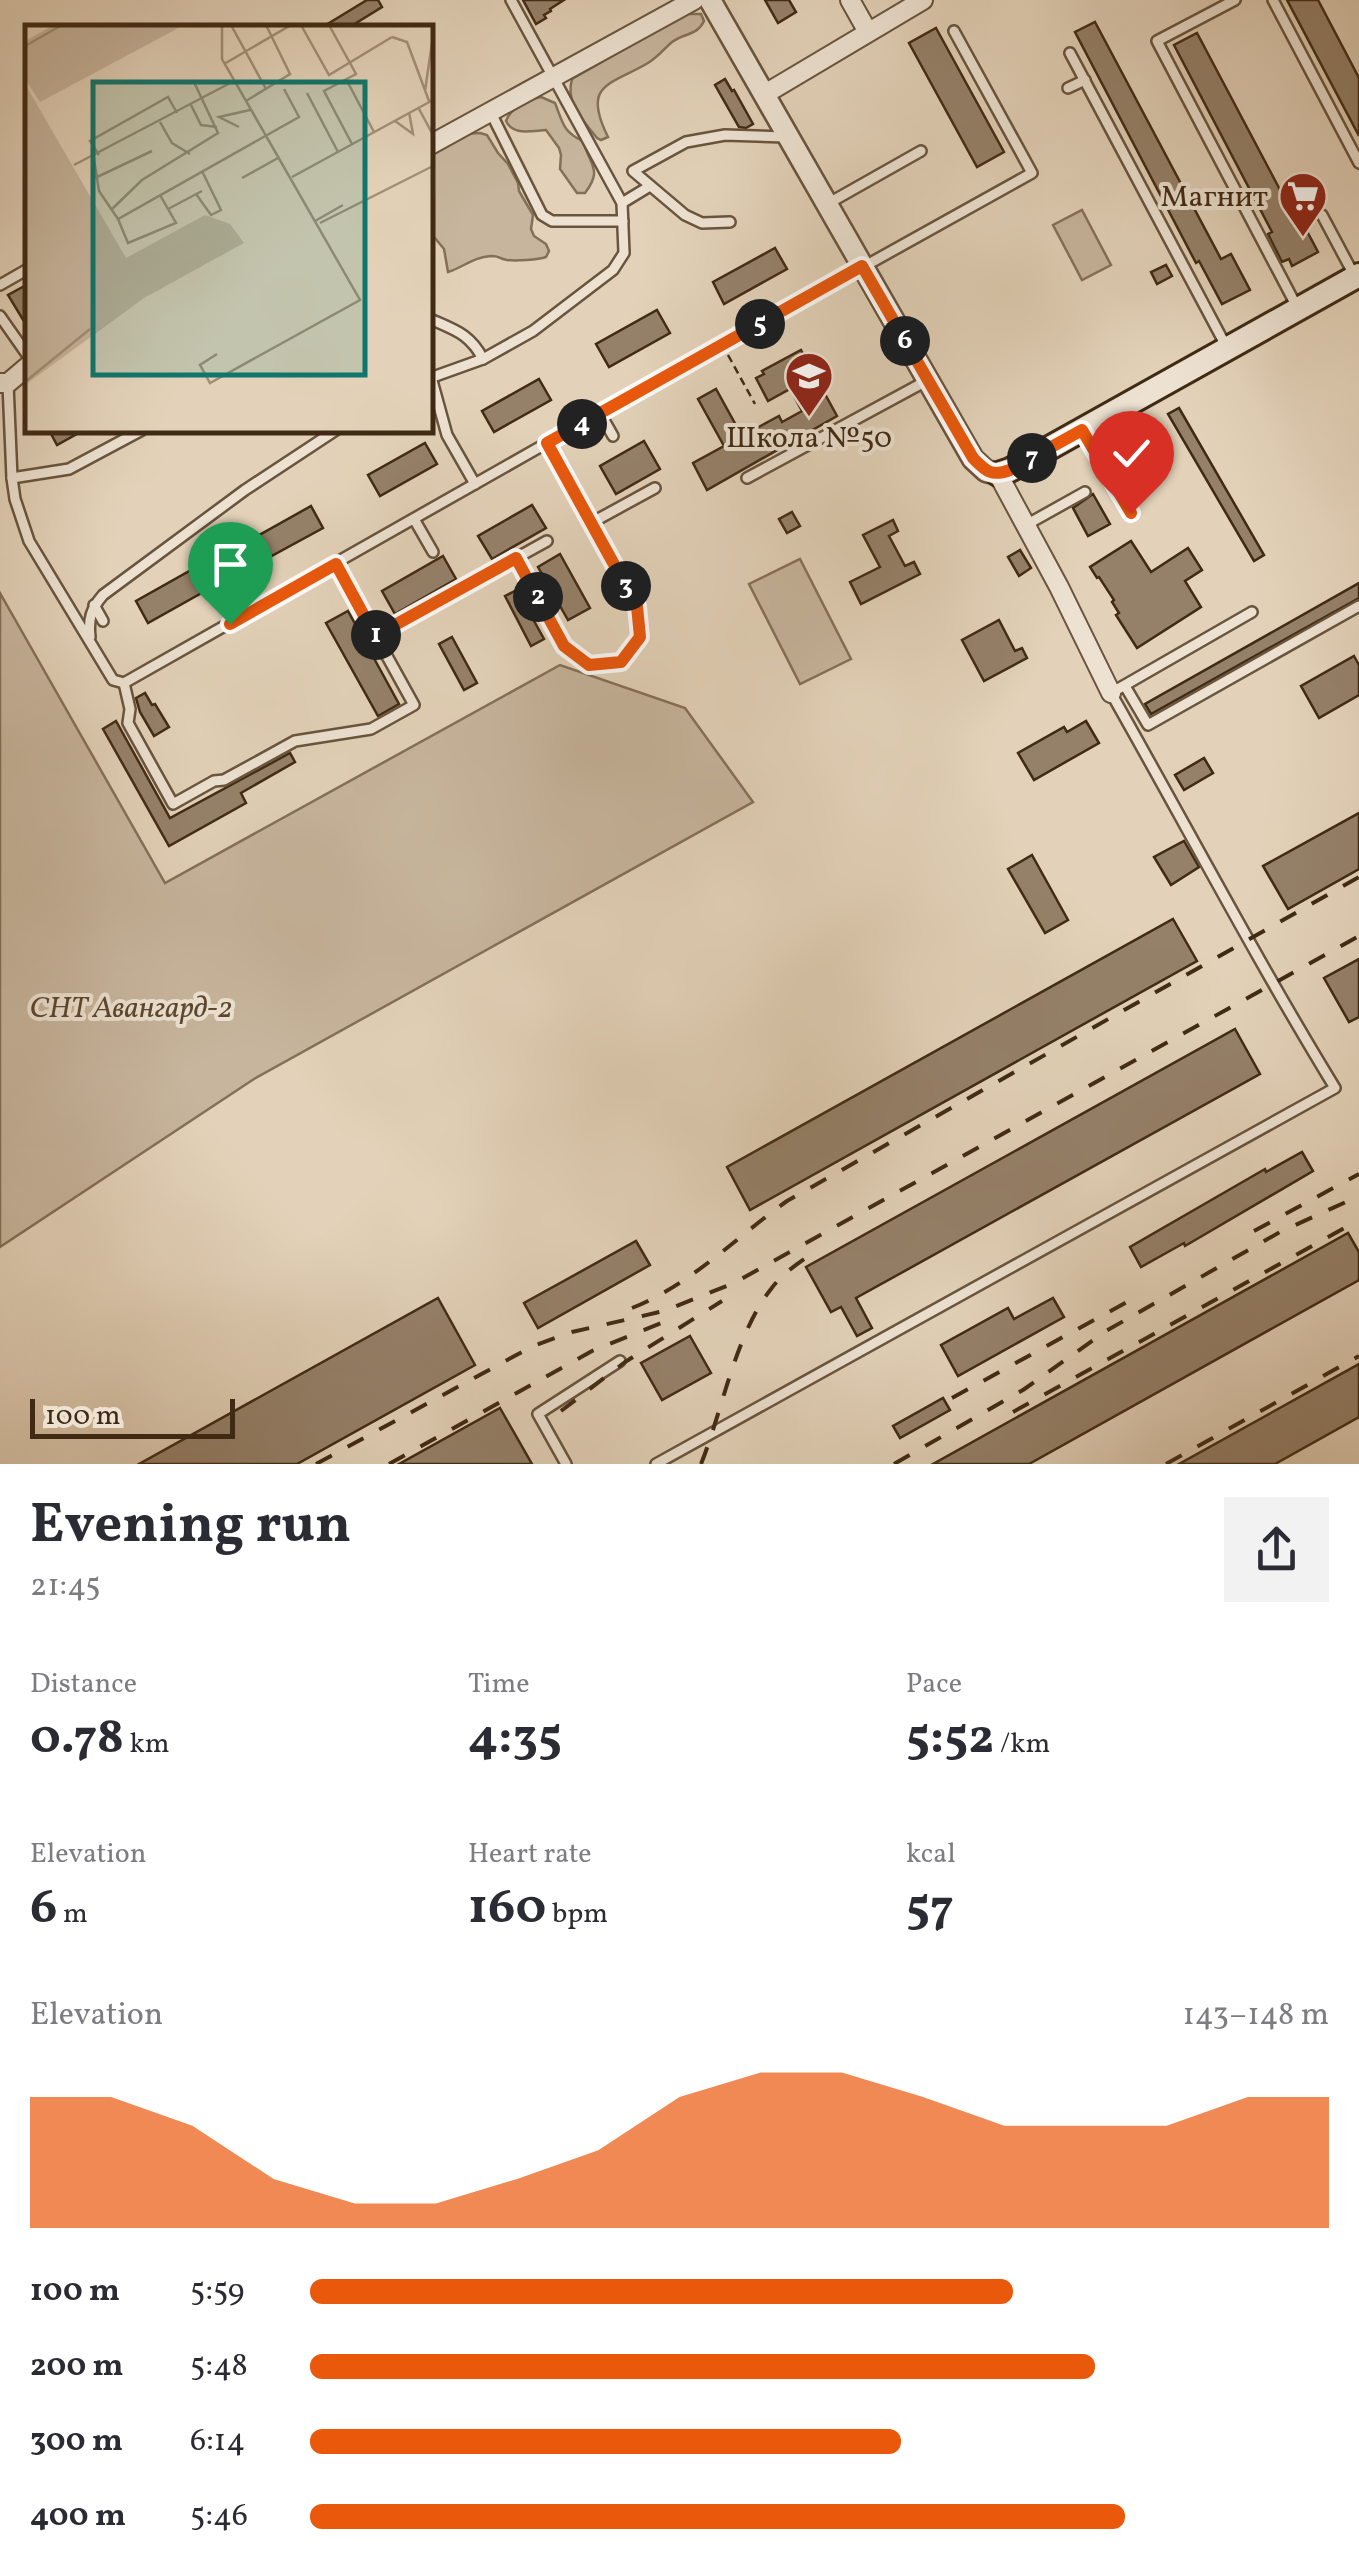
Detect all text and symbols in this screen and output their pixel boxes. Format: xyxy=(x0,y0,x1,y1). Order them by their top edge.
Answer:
inset map xyxy=(25,25,432,432)
supermarket icon: Магнит xyxy=(1277,170,1329,238)
place label: Магнит xyxy=(1161,177,1268,219)
pin: 5 xyxy=(735,299,785,349)
text: 5 xyxy=(753,304,767,343)
pin: 6 xyxy=(880,316,930,366)
text: 6 xyxy=(897,321,913,360)
school or university icon: Школа №50 xyxy=(783,350,835,418)
pin: 4 xyxy=(557,399,607,449)
text: 4 xyxy=(574,404,590,443)
pin xyxy=(1089,411,1174,514)
place label: Школа №50 xyxy=(726,418,892,460)
icon: check xyxy=(1104,426,1159,481)
pin: 7 xyxy=(1007,433,1057,483)
text: 7 xyxy=(1025,438,1039,477)
pin xyxy=(188,522,273,625)
icon: arrive xyxy=(203,537,258,592)
pin: 3 xyxy=(601,561,651,611)
text: 3 xyxy=(619,566,633,605)
pin: 2 xyxy=(513,572,563,622)
text: 2 xyxy=(531,577,545,616)
pin: 1 xyxy=(351,610,401,660)
text: 1 xyxy=(370,615,382,654)
park label: СНТ Авангард-2 xyxy=(29,988,233,1030)
scale bar xyxy=(30,1394,235,1438)
text: 100 m xyxy=(45,1397,120,1436)
text: Evening run xyxy=(30,1489,351,1565)
button: share xyxy=(1224,1497,1329,1602)
text: 21:45 xyxy=(30,1565,101,1609)
text: Distance xyxy=(30,1665,137,1704)
text: Time xyxy=(468,1665,529,1704)
text: Pace xyxy=(906,1665,962,1704)
text: 0.78 xyxy=(30,1704,124,1774)
text: 4:35 xyxy=(468,1704,562,1774)
text: 5:52 xyxy=(906,1704,994,1774)
text: km xyxy=(124,1725,170,1764)
text: /km xyxy=(994,1725,1050,1764)
text: Elevation xyxy=(30,1835,146,1874)
text: Heart rate xyxy=(468,1835,592,1874)
text: kcal xyxy=(906,1835,956,1874)
text: 6 xyxy=(30,1874,57,1944)
text: 160 xyxy=(468,1874,546,1944)
text: 57 xyxy=(906,1874,954,1944)
text: m xyxy=(57,1895,88,1934)
text: bpm xyxy=(546,1895,608,1934)
text: Elevation xyxy=(30,1994,163,2038)
text: 143–148 m xyxy=(1182,1994,1329,2038)
text: 100 m xyxy=(30,2270,120,2314)
text: 5:59 xyxy=(190,2270,244,2314)
text: 200 m xyxy=(30,2345,124,2389)
text: 5:48 xyxy=(190,2345,248,2389)
text: 300 m xyxy=(30,2420,123,2464)
text: 6:14 xyxy=(190,2420,245,2464)
text: 400 m xyxy=(30,2495,126,2539)
text: 5:46 xyxy=(190,2495,248,2539)

